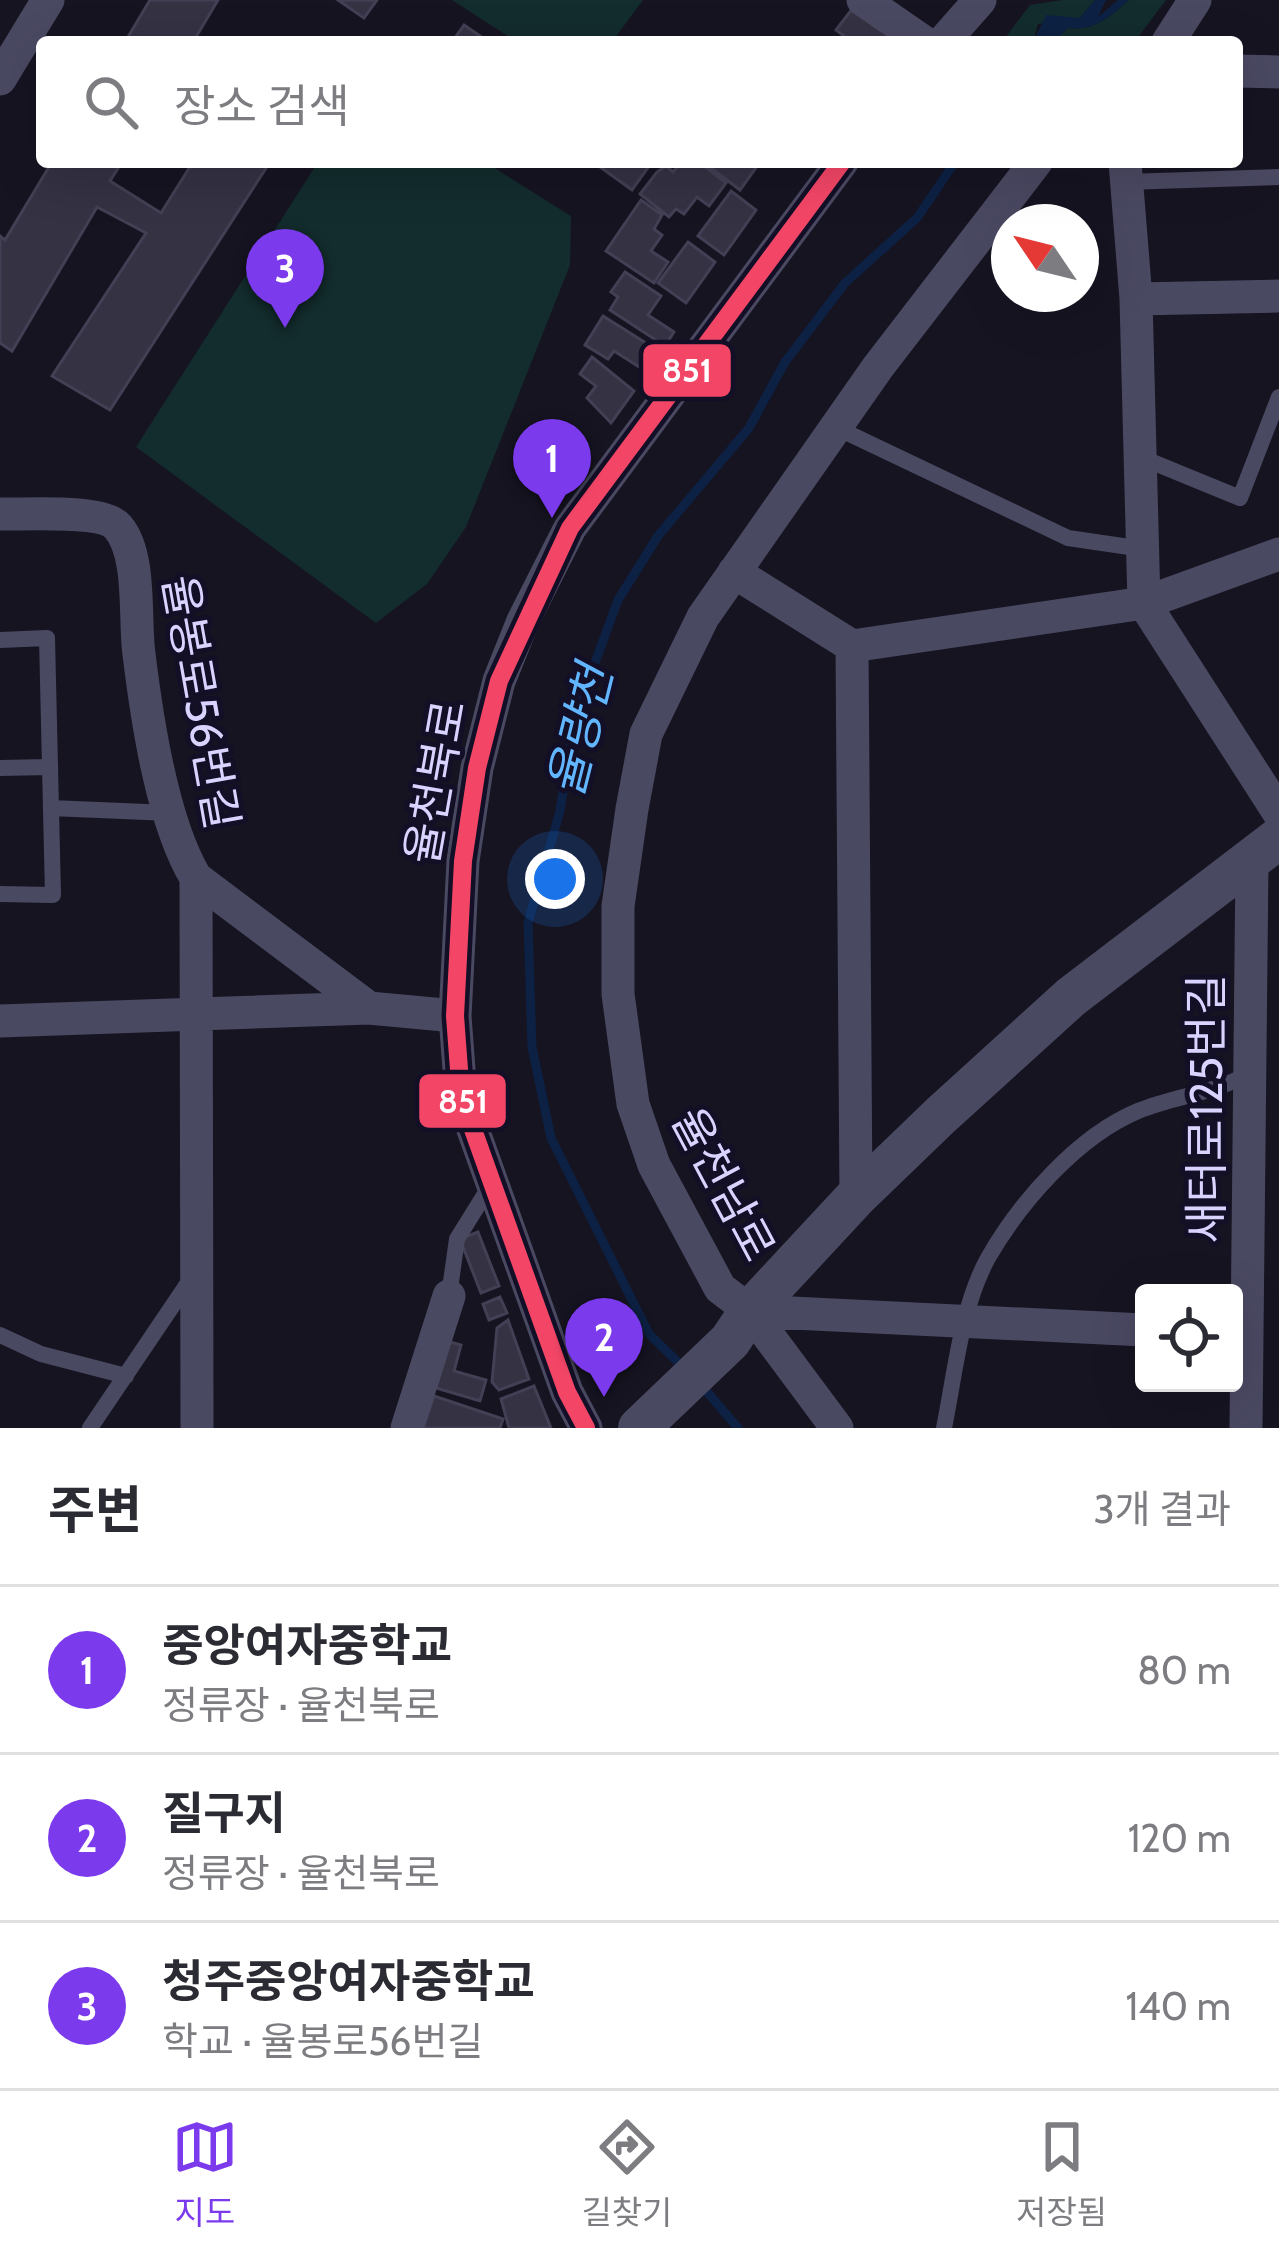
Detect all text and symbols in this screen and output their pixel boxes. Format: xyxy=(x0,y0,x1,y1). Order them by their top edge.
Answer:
search box xyxy=(36,36,1243,168)
icon: search xyxy=(78,69,144,135)
text: 장소 검색 xyxy=(174,79,350,133)
north arrow xyxy=(991,204,1099,312)
pin: 3 xyxy=(246,229,324,328)
line badge: 851 xyxy=(641,342,733,399)
text: 851 xyxy=(662,350,712,390)
pin: 1 xyxy=(513,419,591,518)
street label: 율봉로56번길 xyxy=(152,571,250,833)
water label: 율량천 xyxy=(536,655,625,802)
street label: 율천북로 xyxy=(394,696,476,868)
your location xyxy=(525,849,585,909)
street label: 새터로125번길 xyxy=(1179,974,1233,1244)
line badge: 851 xyxy=(417,1072,508,1130)
text: 851 xyxy=(438,1081,488,1121)
street label: 율천남로 xyxy=(661,1098,787,1270)
map controls xyxy=(1135,1284,1243,1392)
button: locate xyxy=(1135,1284,1243,1392)
pin: 2 xyxy=(565,1298,643,1397)
text: 주변 xyxy=(48,1479,142,1541)
text: 3개 결과 xyxy=(1093,1485,1231,1533)
text: 중앙여자중학교 xyxy=(162,1618,452,1672)
text: 1 xyxy=(80,1646,94,1694)
text: 80 m xyxy=(1137,1646,1231,1694)
text: 정류장 · 율천북로 xyxy=(162,1681,440,1729)
text: 질구지 xyxy=(162,1786,286,1840)
text: 2 xyxy=(77,1814,97,1862)
text: 120 m xyxy=(1128,1814,1231,1862)
text: 정류장 · 율천북로 xyxy=(162,1849,440,1897)
text: 청주중앙여자중학교 xyxy=(162,1954,535,2008)
text: 3 xyxy=(76,1982,98,2030)
text: 140 m xyxy=(1126,1982,1231,2030)
text: 학교 · 율봉로56번길 xyxy=(162,2017,483,2065)
tab: 지도 xyxy=(172,2114,238,2234)
tab: 길찾기 xyxy=(581,2114,672,2234)
tab: 저장됨 xyxy=(1016,2114,1107,2234)

